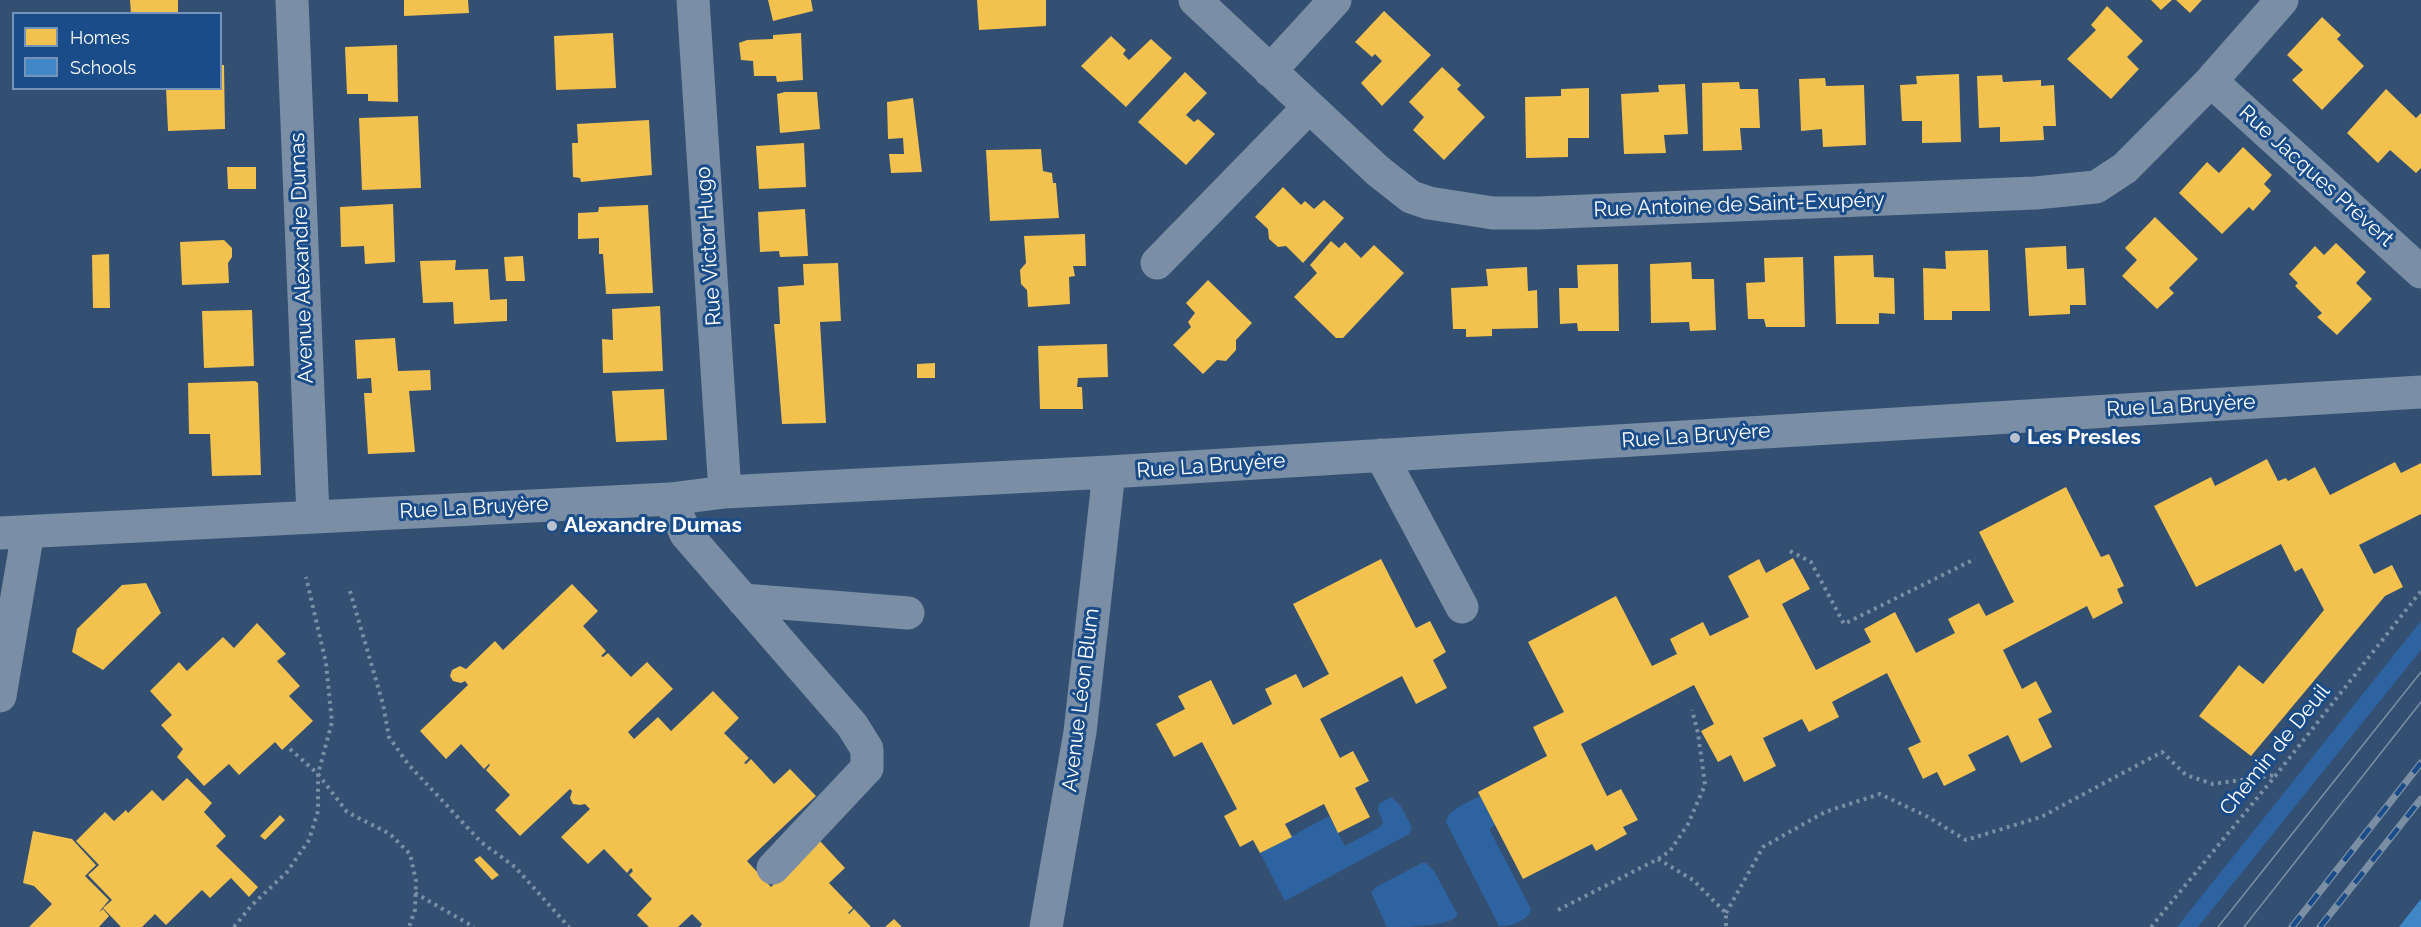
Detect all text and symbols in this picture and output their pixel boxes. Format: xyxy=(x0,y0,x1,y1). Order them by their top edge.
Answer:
legend xyxy=(12,12,222,90)
text: Homes xyxy=(70,27,130,48)
text: Schools xyxy=(70,57,136,78)
street label: Rue Jacques Prévert xyxy=(2233,100,2399,252)
street label: Avenue Alexandre Dumas xyxy=(285,132,319,384)
street label: Rue Victor Hugo xyxy=(691,166,727,326)
street label: Rue Antoine de Saint-Exupéry xyxy=(1593,187,1885,223)
street label: Rue La Bruyère xyxy=(2106,390,2256,422)
street label: Rue La Bruyère xyxy=(1621,418,1771,454)
place label: Les Presles xyxy=(2027,425,2141,451)
marker: Les Presles xyxy=(2008,431,2022,445)
street label: Rue La Bruyère xyxy=(1136,448,1286,484)
street label: Rue La Bruyère xyxy=(399,492,549,524)
place label: Alexandre Dumas xyxy=(564,513,742,539)
marker: Alexandre Dumas xyxy=(545,519,559,533)
street label: Avenue Léon Blum xyxy=(1057,607,1105,793)
street label: Chemin de Deuil xyxy=(2214,679,2336,821)

